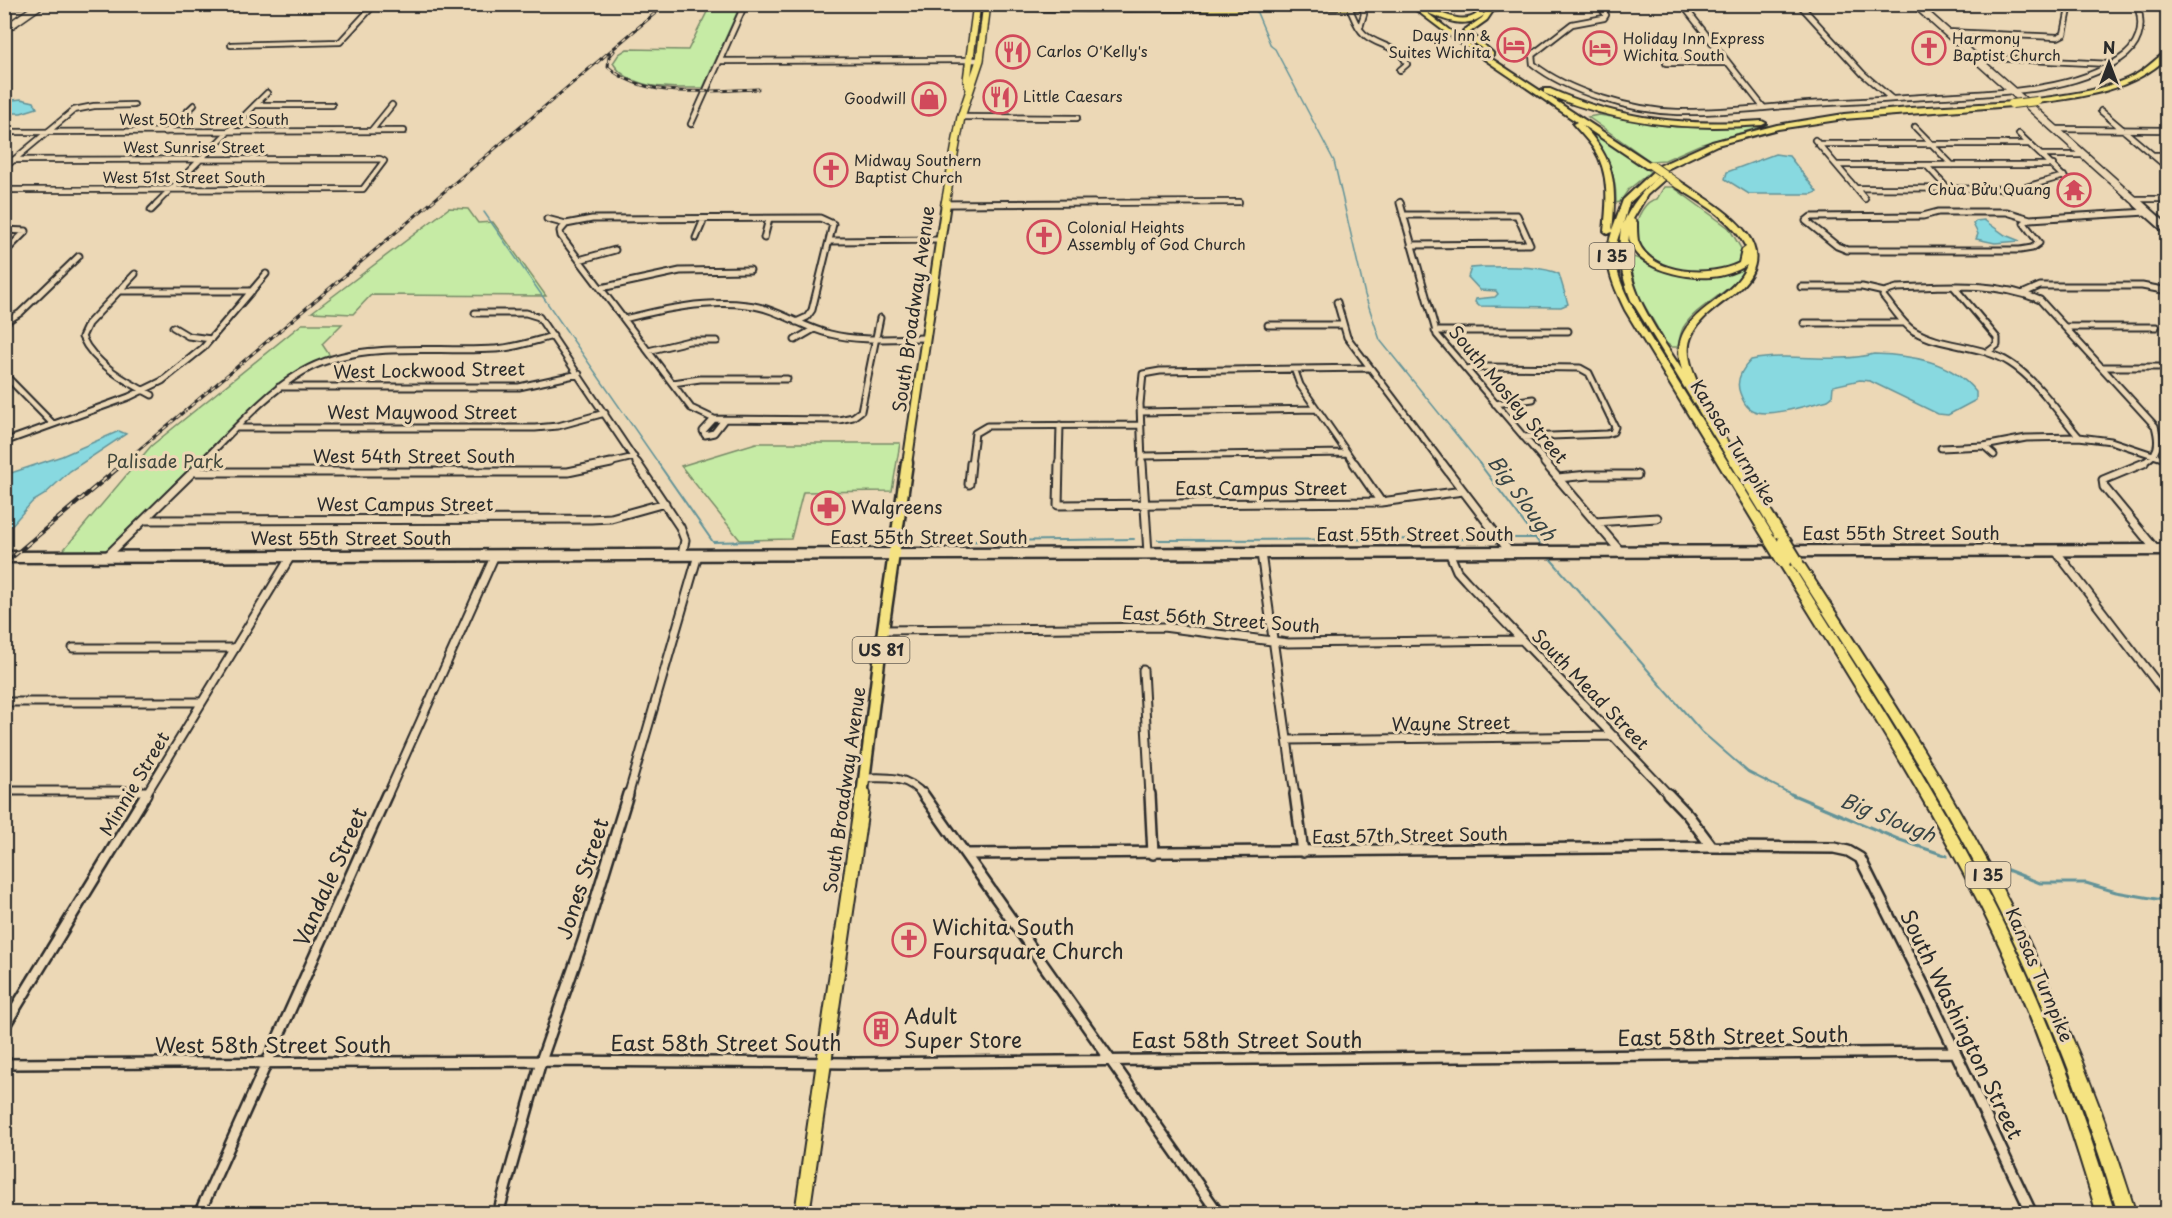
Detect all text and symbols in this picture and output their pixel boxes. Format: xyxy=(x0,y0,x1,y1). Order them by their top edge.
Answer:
place label: Days Inn & Suites Wichita xyxy=(1388,23,1492,63)
place label: Holiday Inn Express Wichita South xyxy=(1623,26,1765,66)
place label: Harmony Baptist Church xyxy=(1952,26,2061,66)
hotel icon: Days Inn & Suites Wichita xyxy=(1496,27,1532,63)
hotel icon: Holiday Inn Express Wichita South xyxy=(1582,30,1618,66)
church icon: Harmony Baptist Church xyxy=(1911,30,1947,66)
north arrow xyxy=(2079,33,2139,93)
restaurant icon: Carlos O'Kelly's xyxy=(995,34,1031,70)
text: N xyxy=(2103,35,2115,59)
place label: Carlos O'Kelly's xyxy=(1036,39,1148,62)
restaurant icon: Little Caesars xyxy=(982,79,1018,115)
shop icon: Goodwill xyxy=(911,81,947,117)
place label: Little Caesars xyxy=(1023,84,1123,107)
place label: Goodwill xyxy=(844,86,906,109)
street label: West 50th Street South xyxy=(119,107,289,130)
street label: West Sunrise Street xyxy=(123,135,265,158)
place label: Midway Southern Baptist Church xyxy=(854,148,982,188)
church icon: Midway Southern Baptist Church xyxy=(813,152,849,188)
street label: West 51st Street South xyxy=(102,165,266,188)
temple icon: Chùa Bửu Quang xyxy=(2056,172,2092,208)
place label: Chùa Bửu Quang xyxy=(1928,177,2051,200)
street label: South Broadway Avenue xyxy=(885,204,940,414)
place label: Colonial Heights Assembly of God Church xyxy=(1067,215,1246,255)
church icon: Colonial Heights Assembly of God Church xyxy=(1026,219,1062,255)
road number: I 35 xyxy=(1590,243,1634,269)
street label: South Mosley Street xyxy=(1443,319,1575,469)
street label: West Lockwood Street xyxy=(333,354,525,385)
street label: Kansas Turnpike xyxy=(1685,374,1784,510)
street label: West Maywood Street xyxy=(327,398,517,425)
street label: West 54th Street South xyxy=(313,442,515,469)
park label: Palisade Park xyxy=(106,447,224,474)
water label: Big Slough xyxy=(1481,448,1565,548)
street label: East Campus Street xyxy=(1175,474,1347,501)
street label: West Campus Street xyxy=(317,490,493,517)
pharmacy icon: Walgreens xyxy=(810,490,846,526)
place label: Walgreens xyxy=(851,493,942,520)
street label: East 55th Street South xyxy=(1802,519,2000,546)
street label: East 55th Street South xyxy=(1316,520,1514,547)
street label: East 55th Street South xyxy=(830,523,1028,550)
street label: West 55th Street South xyxy=(250,524,452,551)
street label: East 56th Street South xyxy=(1121,598,1321,639)
street label: South Mead Street xyxy=(1526,622,1656,756)
road number: US 81 xyxy=(852,637,910,663)
street label: South Broadway Avenue xyxy=(816,685,871,895)
street label: Wayne Street xyxy=(1391,708,1511,737)
street label: Minnie Street xyxy=(92,726,176,840)
water label: Big Slough xyxy=(1836,784,1941,850)
street label: Vandale Street xyxy=(284,801,374,951)
street label: Jones Street xyxy=(546,813,616,943)
street label: East 57th Street South xyxy=(1312,819,1508,850)
road number: I 35 xyxy=(1966,862,2010,888)
street label: Kansas Turnpike xyxy=(2000,903,2081,1046)
street label: South Washington Street xyxy=(1893,904,2032,1144)
place label: Wichita South Foursquare Church xyxy=(932,910,1124,966)
church icon: Wichita South Foursquare Church xyxy=(891,922,927,958)
place label: Adult Super Store xyxy=(904,999,1022,1055)
building icon: Adult Super Store xyxy=(863,1011,899,1047)
street label: East 58th Street South xyxy=(1617,1017,1849,1053)
street label: East 58th Street South xyxy=(1131,1023,1363,1055)
street label: East 58th Street South xyxy=(610,1026,842,1058)
street label: West 58th Street South xyxy=(155,1028,391,1060)

